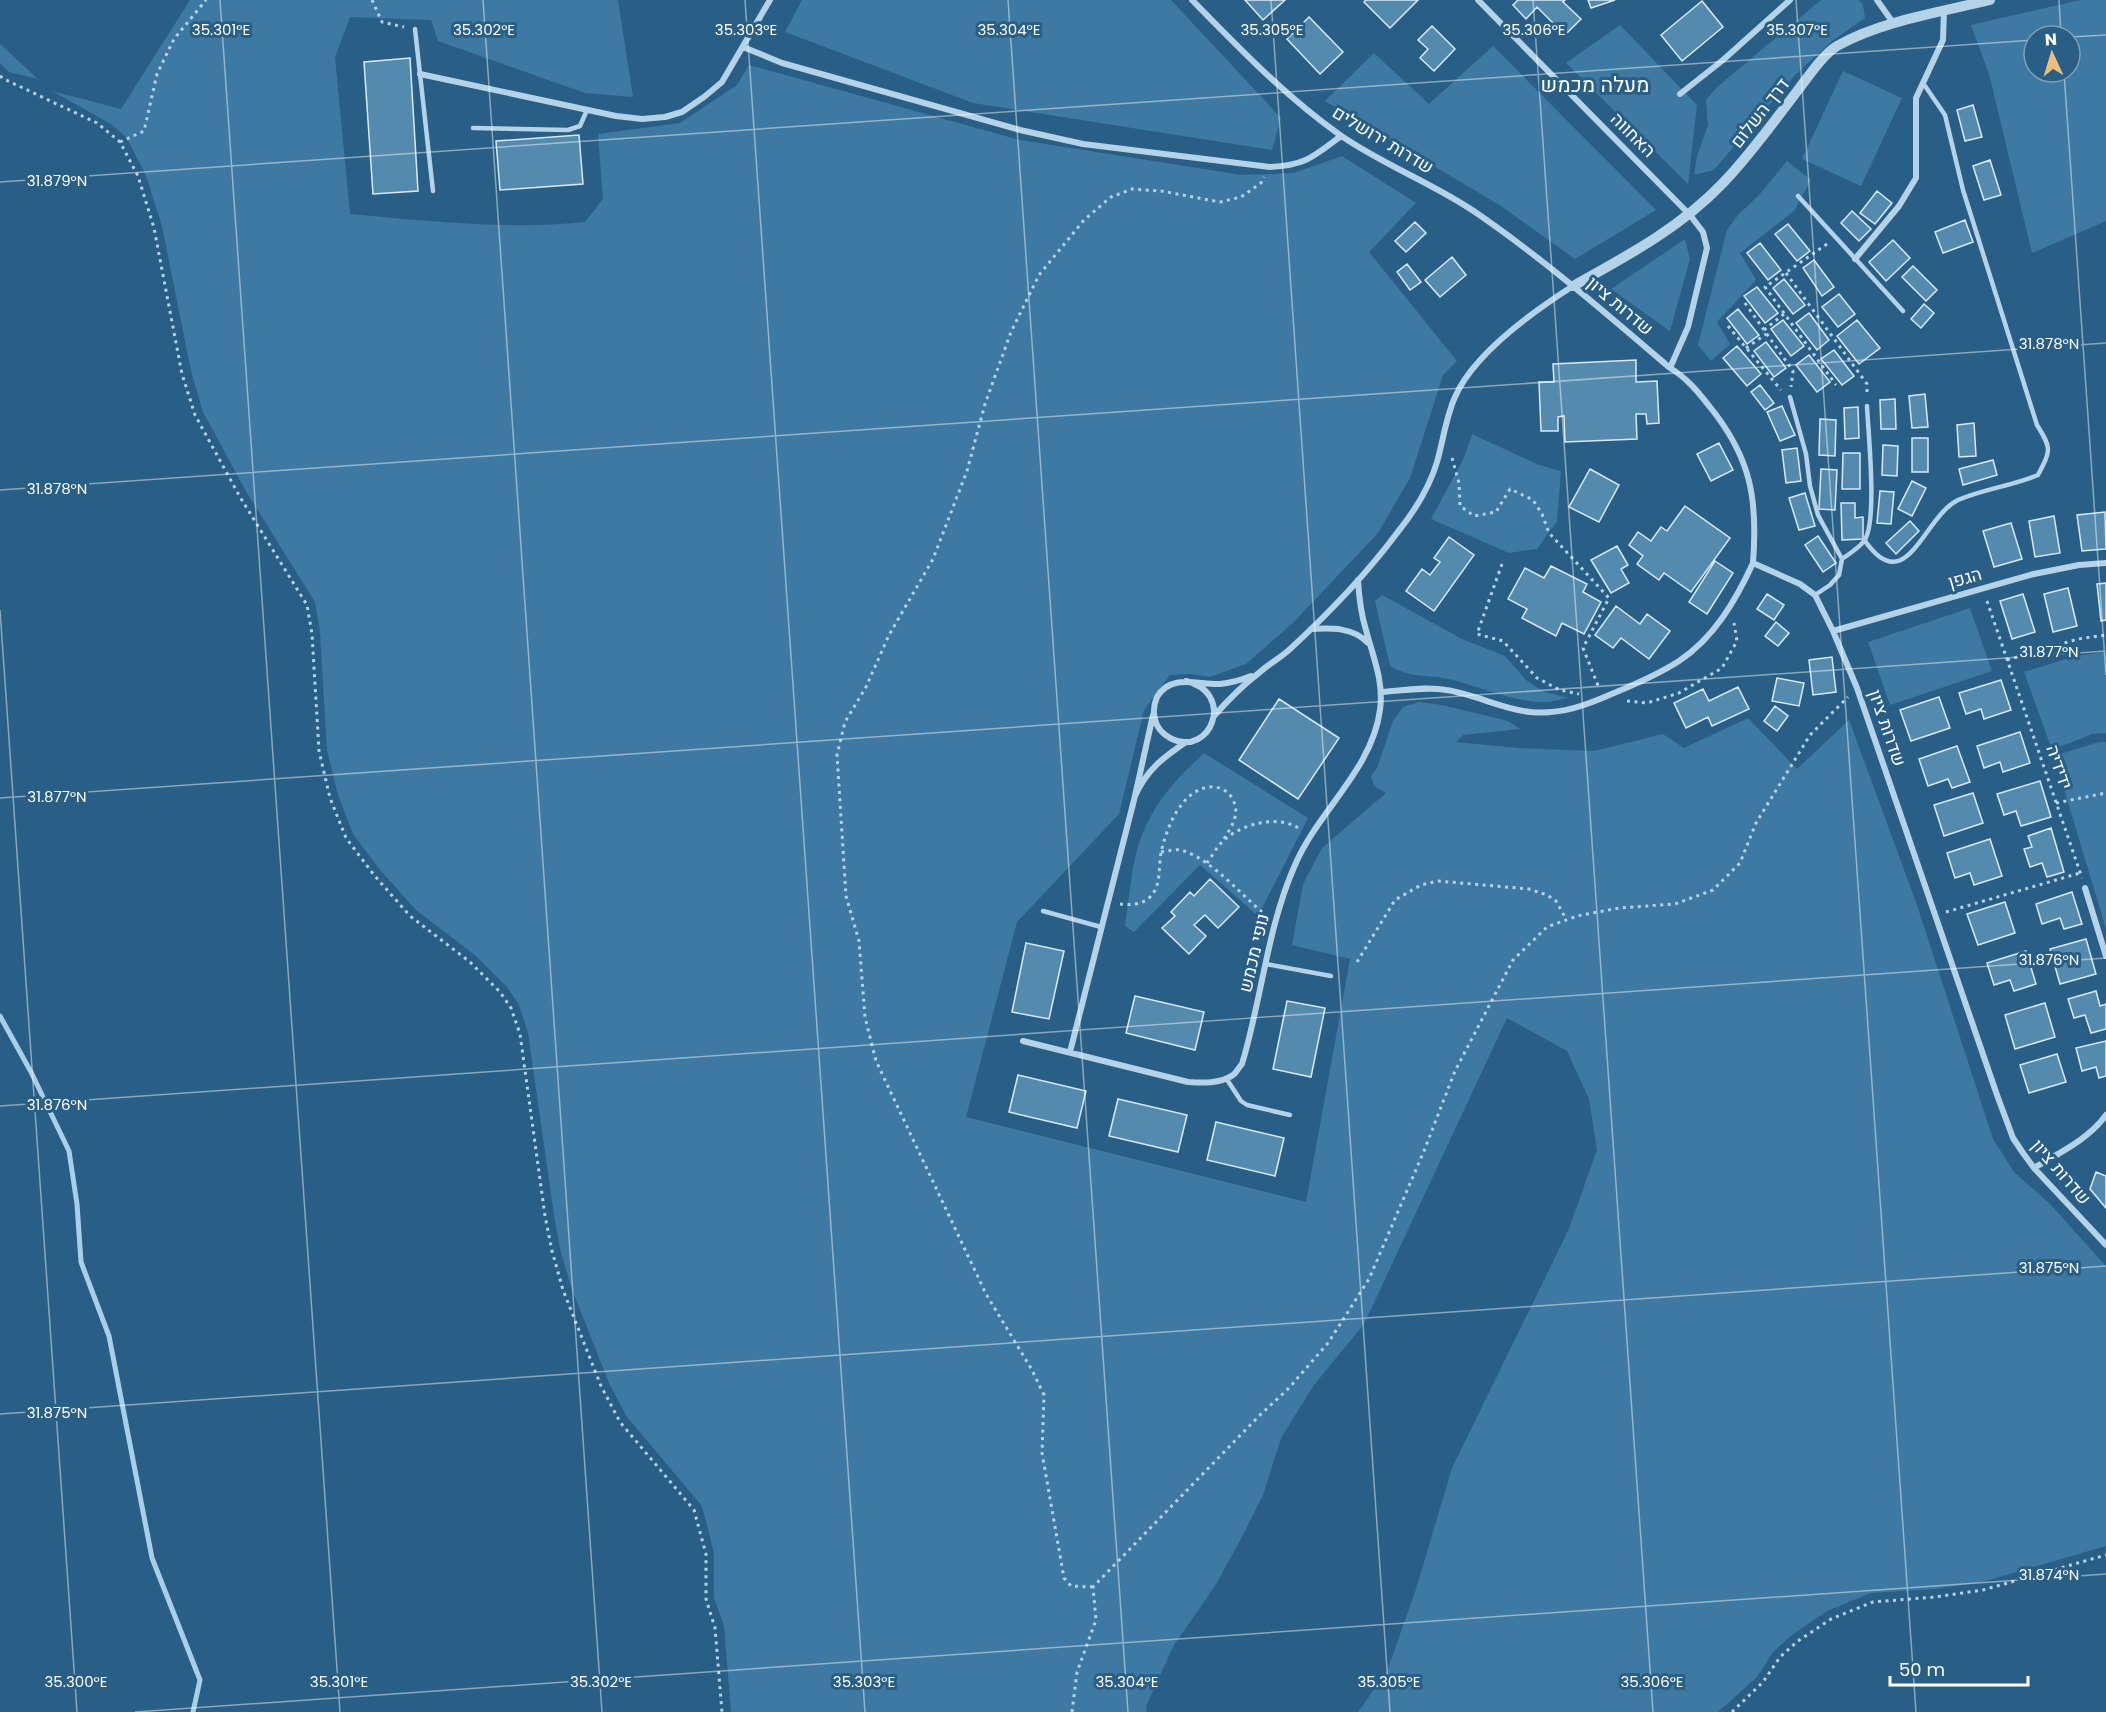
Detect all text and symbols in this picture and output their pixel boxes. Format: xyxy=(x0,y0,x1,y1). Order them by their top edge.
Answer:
text: 35.301°E xyxy=(192,19,250,40)
text: 35.302°E xyxy=(453,19,515,40)
text: 35.303°E xyxy=(715,19,777,40)
text: 35.304°E xyxy=(978,19,1040,40)
text: 35.305°E xyxy=(1241,19,1303,40)
text: 35.306°E xyxy=(1502,19,1566,40)
text: 35.307°E xyxy=(1766,19,1828,40)
north arrow xyxy=(2022,24,2082,84)
text: N xyxy=(2044,28,2058,51)
district label: מעלה מכמש xyxy=(1541,70,1649,99)
street label: דרך השלום xyxy=(1724,72,1795,153)
street label: שדרות ירושלים xyxy=(1328,100,1438,180)
street label: האחווה xyxy=(1605,107,1661,163)
text: 31.879°N xyxy=(27,170,87,191)
street label: שדרות ציון xyxy=(1582,270,1659,341)
text: 31.878°N xyxy=(2019,333,2079,354)
text: 31.878°N xyxy=(27,478,87,499)
street label: הגפן xyxy=(1945,561,1985,594)
text: 31.877°N xyxy=(2019,641,2079,662)
street label: שדרות ציון xyxy=(1863,686,1912,770)
street label: ידידיה xyxy=(2040,741,2079,792)
text: 31.877°N xyxy=(27,786,87,807)
street label: נופי מכמש xyxy=(1232,911,1275,995)
text: 31.876°N xyxy=(2019,949,2079,970)
text: 31.876°N xyxy=(27,1094,87,1115)
street label: שדרות ציון xyxy=(2026,1133,2097,1210)
text: 31.875°N xyxy=(2019,1257,2079,1278)
text: 31.875°N xyxy=(27,1402,87,1423)
text: 31.874°N xyxy=(2019,1564,2079,1585)
scale bar xyxy=(1890,1649,2028,1687)
text: 50 m xyxy=(1899,1657,1945,1682)
text: 35.300°E xyxy=(45,1671,107,1692)
text: 35.301°E xyxy=(310,1671,368,1692)
text: 35.302°E xyxy=(570,1671,632,1692)
text: 35.303°E xyxy=(833,1671,895,1692)
text: 35.304°E xyxy=(1096,1671,1158,1692)
text: 35.305°E xyxy=(1358,1671,1420,1692)
text: 35.306°E xyxy=(1620,1671,1684,1692)

